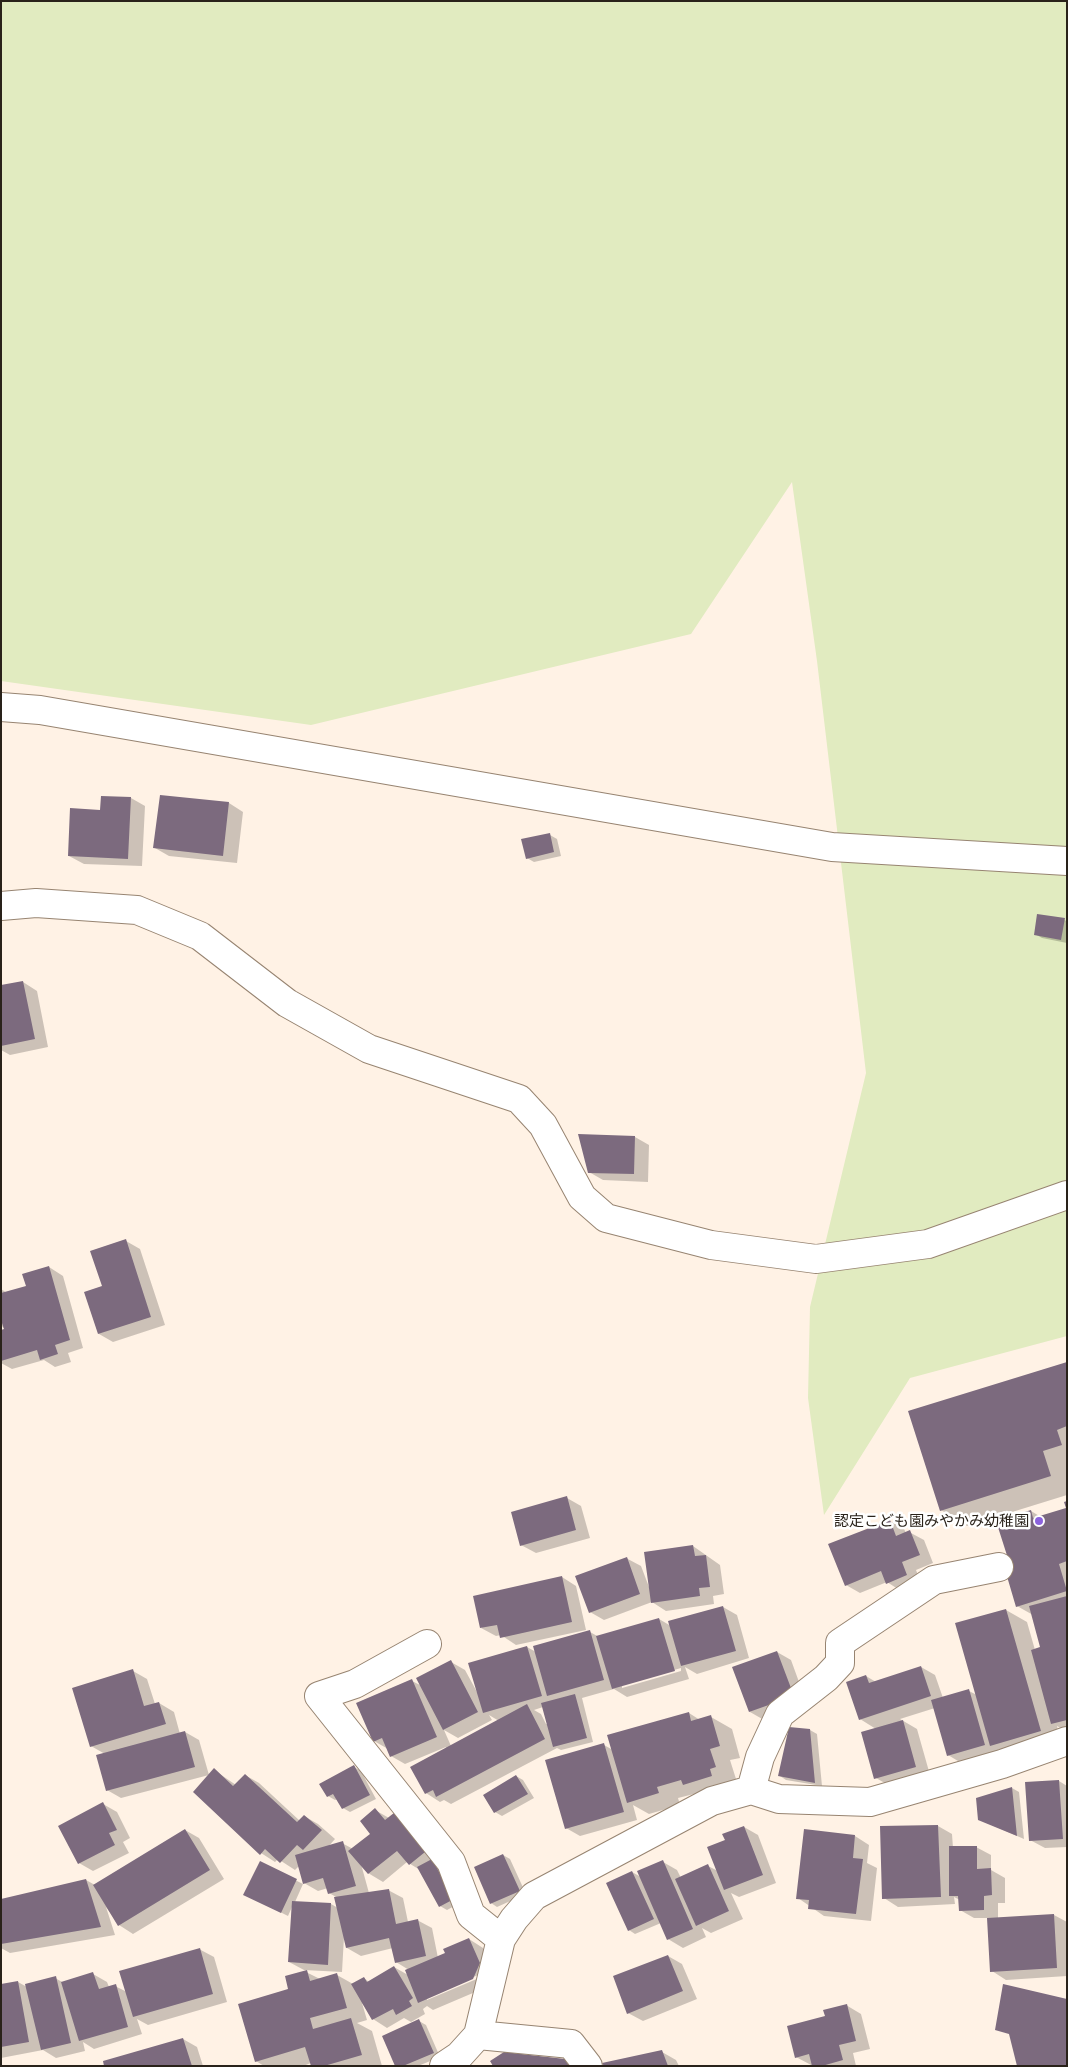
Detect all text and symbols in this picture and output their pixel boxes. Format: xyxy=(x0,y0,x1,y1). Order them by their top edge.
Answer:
place label: 認定こども園みやかみ幼稚園 xyxy=(834,1512,1029,1530)
marker: 認定こども園みやかみ幼稚園 xyxy=(1033,1515,1045,1527)

